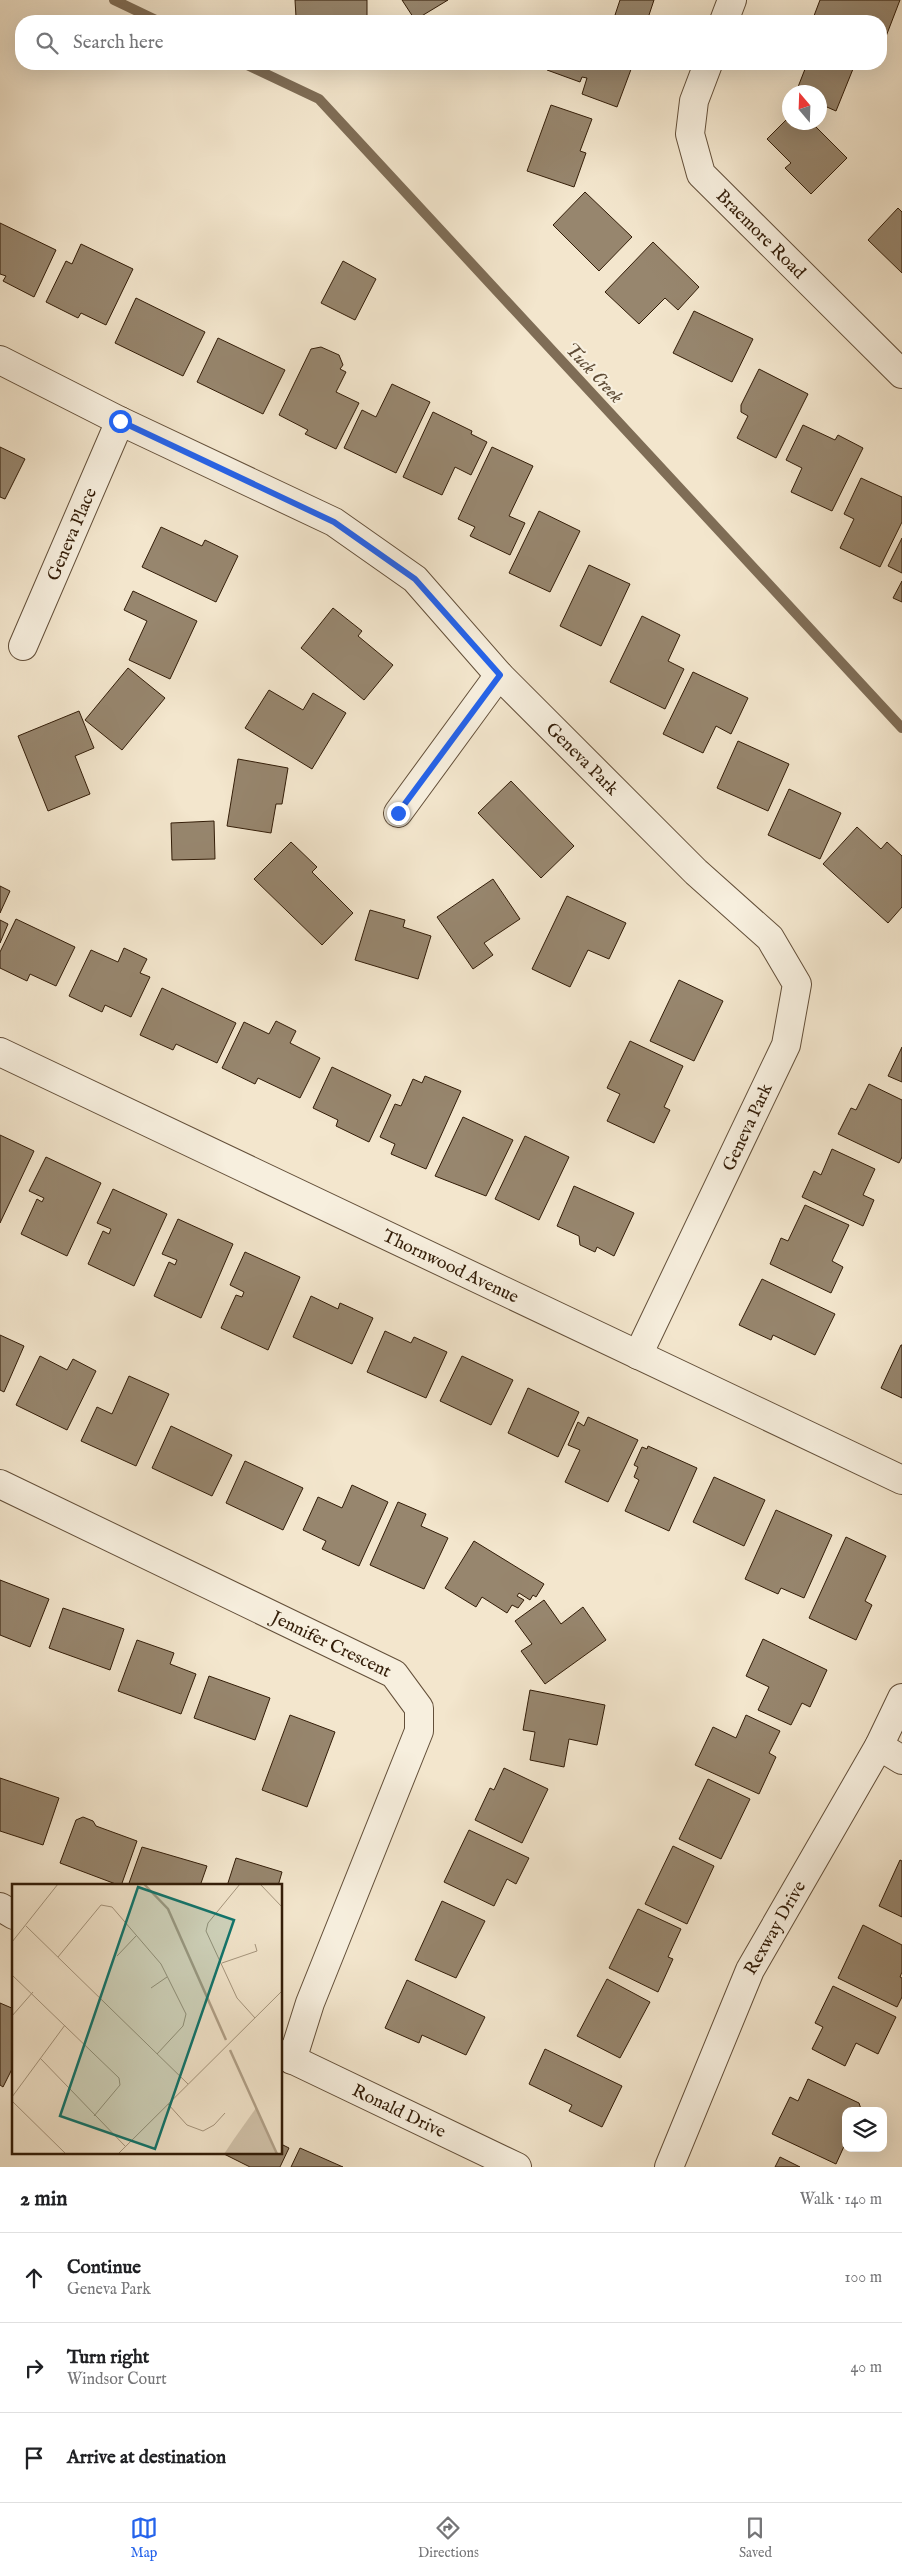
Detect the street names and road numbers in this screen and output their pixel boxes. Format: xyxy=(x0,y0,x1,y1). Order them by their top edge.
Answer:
street label: Braemore Road xyxy=(710,185,810,285)
street label: Geneva Place xyxy=(42,484,103,585)
street label: Geneva Park xyxy=(540,718,623,801)
street label: Geneva Park xyxy=(718,1080,779,1175)
street label: Thornwood Avenue xyxy=(378,1225,522,1309)
street label: Jennifer Crescent xyxy=(265,1606,394,1684)
street label: Rexway Drive xyxy=(740,1877,812,1979)
street label: Ronald Drive xyxy=(348,2080,449,2144)

